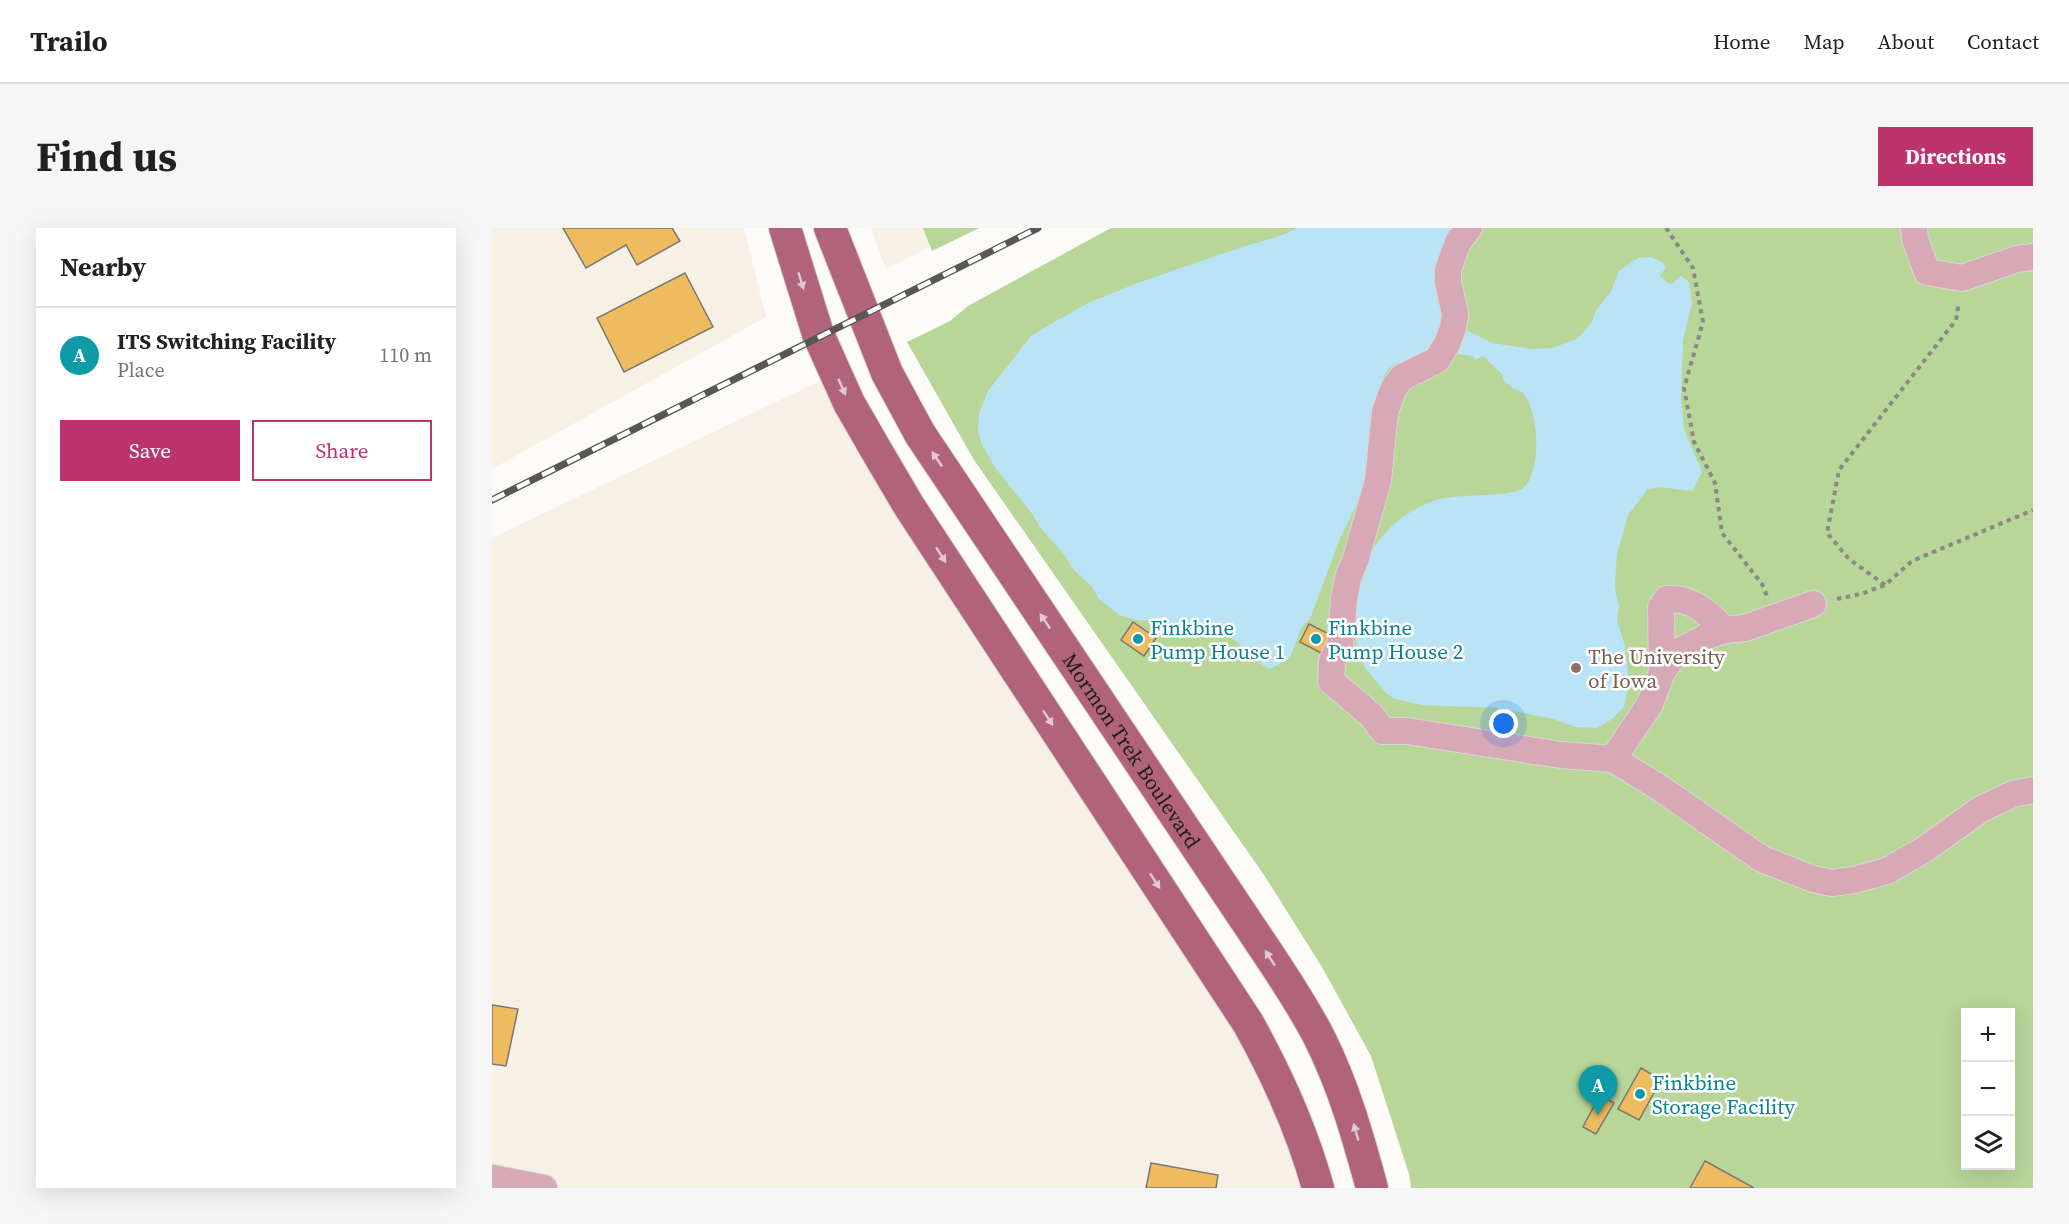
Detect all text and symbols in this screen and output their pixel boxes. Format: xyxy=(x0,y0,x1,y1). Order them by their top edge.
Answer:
text: Trailo xyxy=(30,22,108,60)
text: Home xyxy=(1713,27,1771,56)
text: Map xyxy=(1804,27,1845,56)
text: About xyxy=(1878,27,1934,56)
text: Contact xyxy=(1967,27,2039,56)
text: Find us xyxy=(36,127,177,185)
button: Directions xyxy=(1878,127,2033,186)
text: Nearby xyxy=(60,249,146,285)
one-way arrow xyxy=(797,272,806,290)
text: ITS Switching Facility xyxy=(117,326,336,356)
text: A xyxy=(73,341,86,369)
text: 110 m xyxy=(379,341,432,369)
text: Place xyxy=(117,356,165,384)
one-way arrow xyxy=(838,378,848,396)
button: Save xyxy=(60,420,240,481)
button: Share xyxy=(252,420,432,481)
one-way arrow xyxy=(931,451,942,467)
one-way arrow xyxy=(936,547,947,563)
one-way arrow xyxy=(1040,613,1051,629)
place label: Finkbine Pump House 1 xyxy=(1150,613,1285,666)
place label: Finkbine Pump House 2 xyxy=(1328,613,1463,666)
marker: Finkbine Pump House 1 xyxy=(1131,632,1145,646)
marker: Finkbine Pump House 2 xyxy=(1309,632,1323,646)
place label: The University of Iowa xyxy=(1588,642,1725,695)
street label: Mormon Trek Boulevard xyxy=(1056,647,1208,854)
marker: The University of Iowa xyxy=(1569,661,1583,675)
your location xyxy=(1489,709,1518,738)
one-way arrow xyxy=(1042,710,1053,726)
one-way arrow xyxy=(1149,873,1160,889)
one-way arrow xyxy=(1265,949,1276,966)
map controls xyxy=(1961,1008,2015,1170)
button: + xyxy=(1961,1008,2015,1062)
button: − xyxy=(1961,1062,2015,1116)
pin: A xyxy=(1578,1066,1618,1115)
place label: Finkbine Storage Facility xyxy=(1652,1068,1795,1121)
marker: Finkbine Storage Facility xyxy=(1633,1087,1647,1101)
button: layers xyxy=(1961,1116,2015,1170)
one-way arrow xyxy=(1351,1123,1361,1141)

